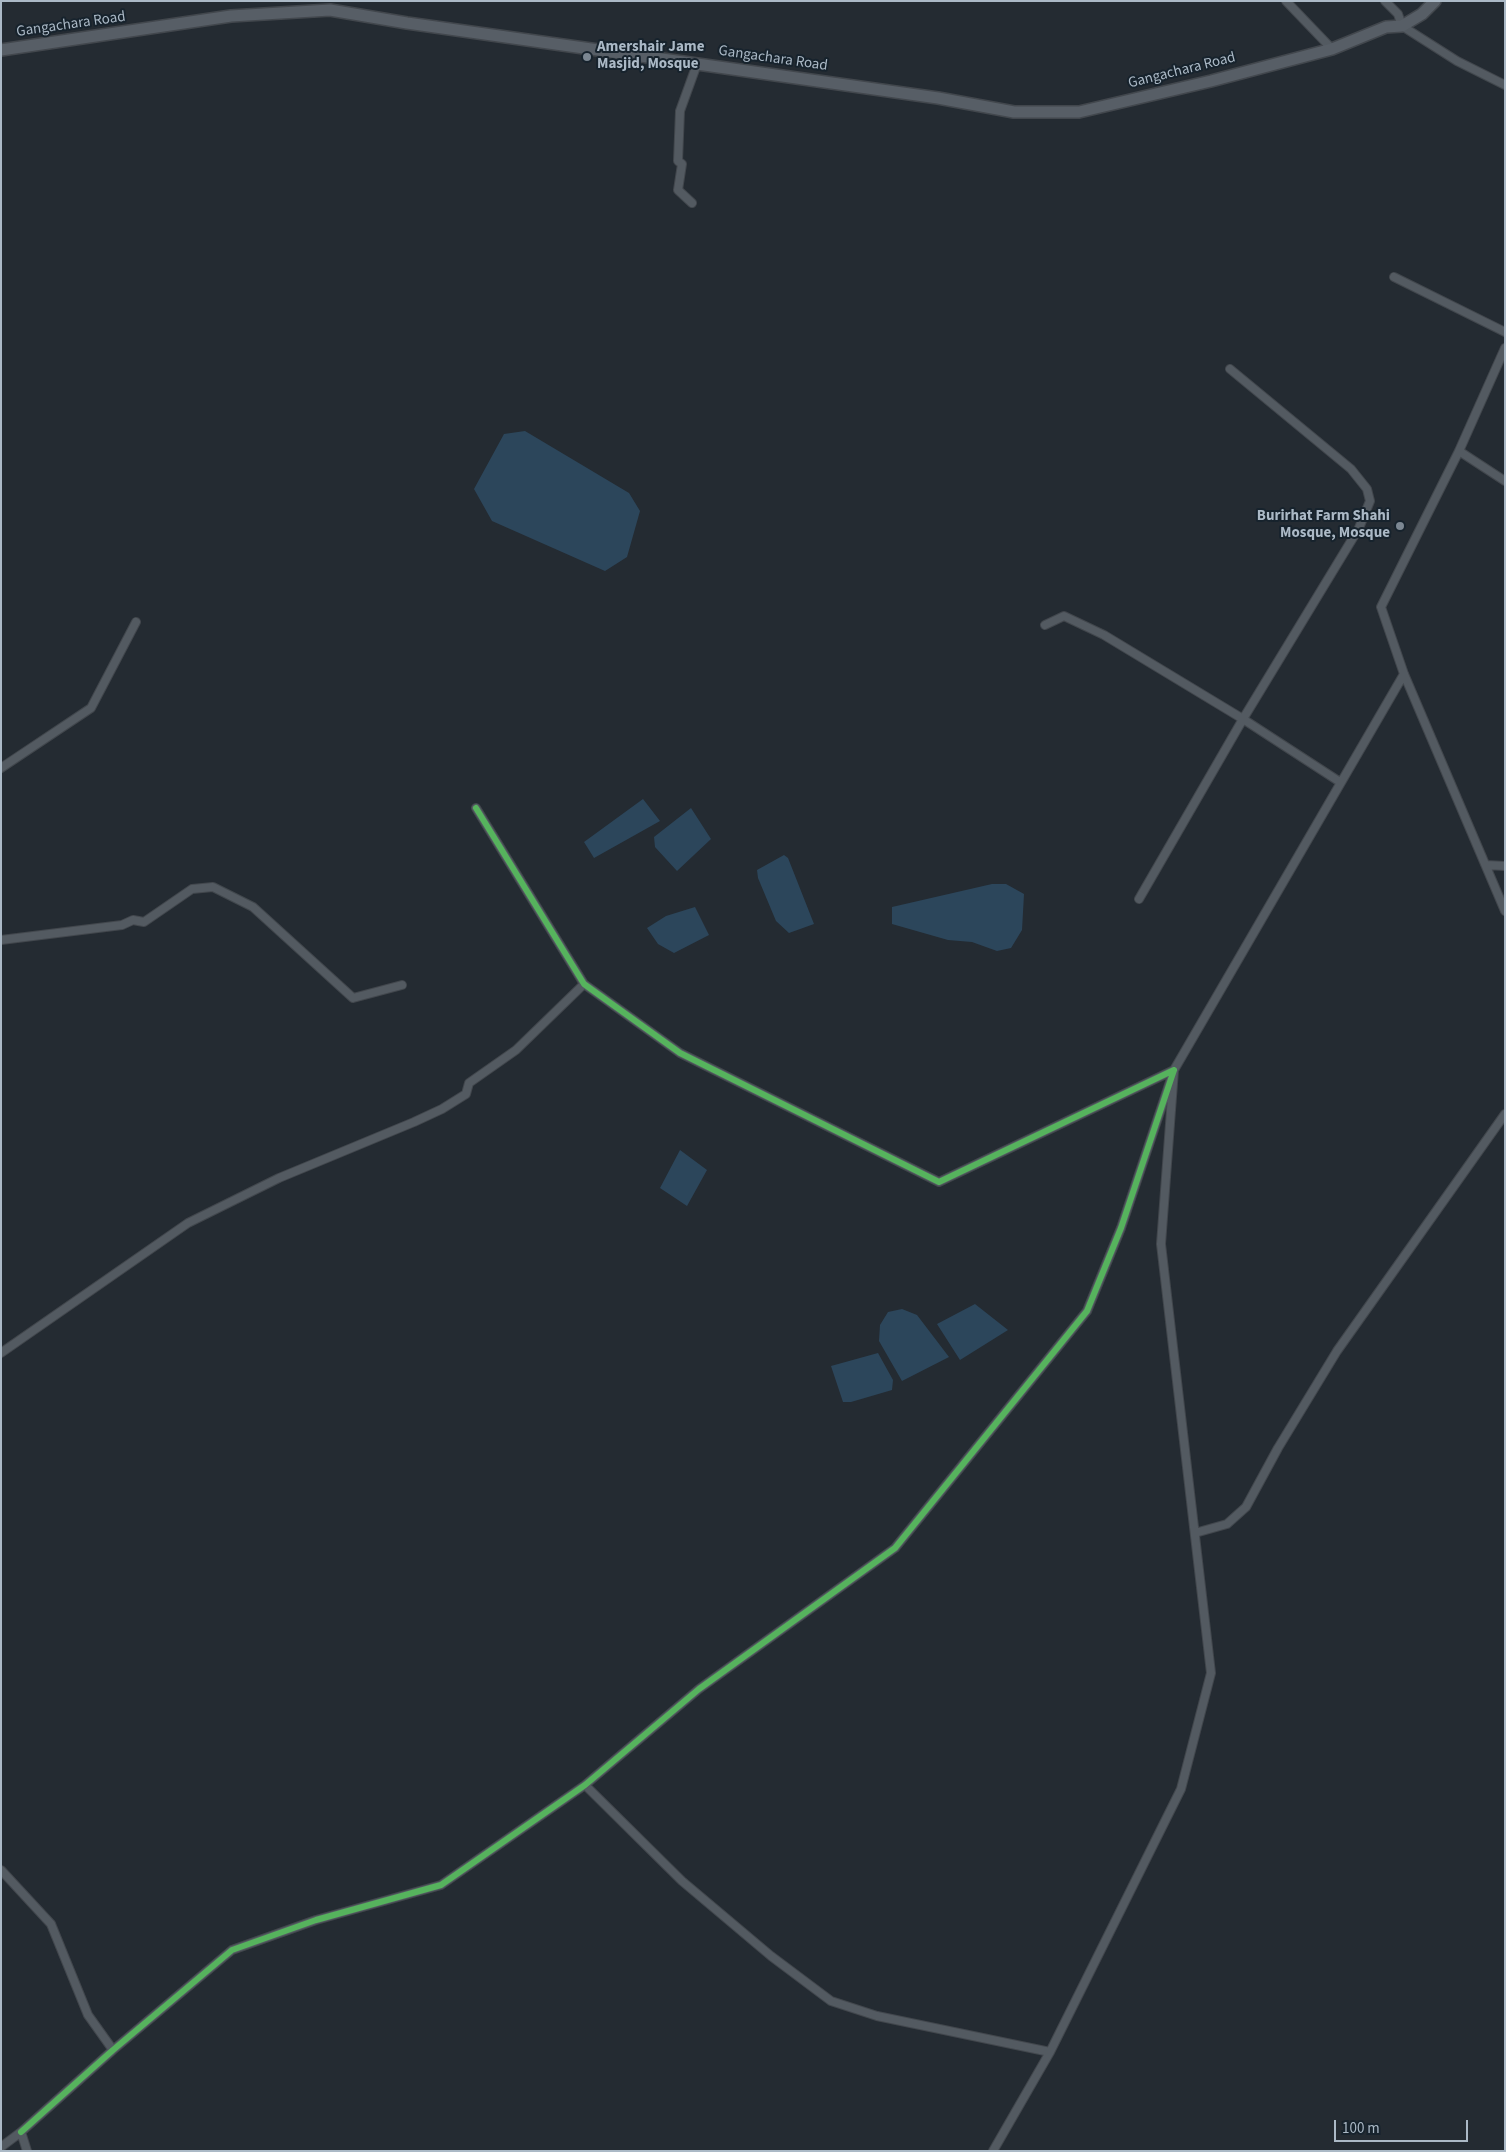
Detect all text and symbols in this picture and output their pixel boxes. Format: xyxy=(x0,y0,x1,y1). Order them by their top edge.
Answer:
street label: Gangachara Road xyxy=(15,8,127,42)
place label: Amershair Jame Masjid, Mosque xyxy=(597,39,704,74)
street label: Gangachara Road xyxy=(717,42,829,76)
street label: Gangachara Road xyxy=(1126,49,1238,93)
marker: Amershair Jame Masjid, Mosque xyxy=(581,51,593,63)
place label: Burirhat Farm Shahi Mosque, Mosque xyxy=(1257,508,1390,543)
marker: Burirhat Farm Shahi Mosque, Mosque xyxy=(1394,520,1406,532)
scale bar xyxy=(1336,2110,1470,2142)
text: 100 m xyxy=(1342,2118,1380,2139)

